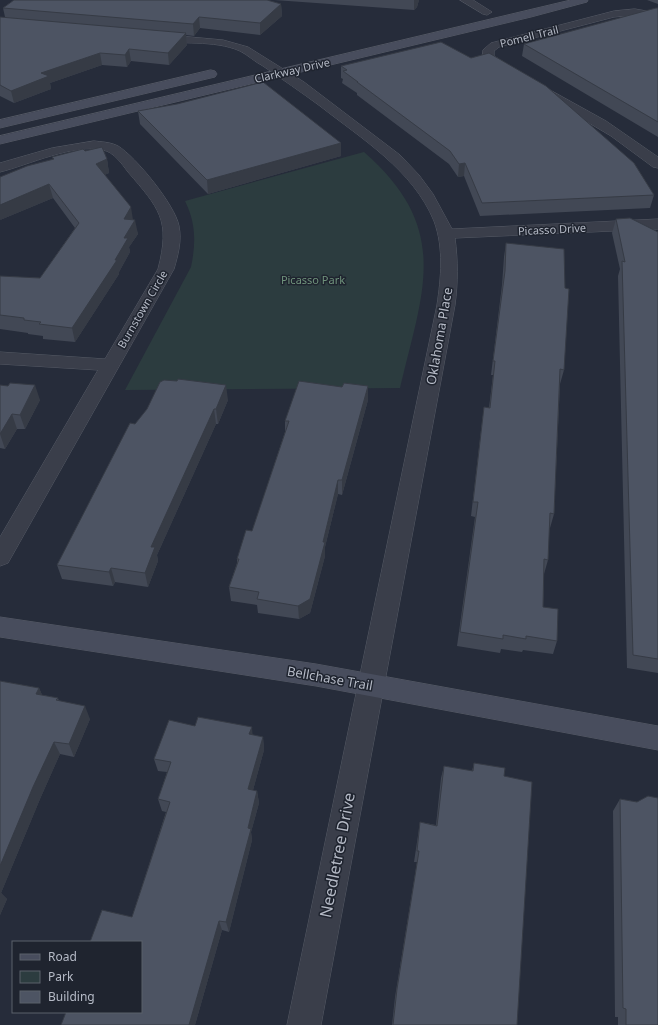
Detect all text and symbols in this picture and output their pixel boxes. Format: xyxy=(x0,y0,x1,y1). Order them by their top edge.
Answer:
street label: Pomell Trail xyxy=(498,21,560,51)
street label: Clarkway Drive xyxy=(253,54,331,86)
street label: Picasso Drive xyxy=(518,220,586,238)
street label: Burnstown Circle xyxy=(114,267,170,351)
park label: Picasso Park xyxy=(281,272,345,287)
street label: Oklahoma Place xyxy=(422,286,456,386)
street label: Bellchase Trail xyxy=(286,662,374,694)
street label: Needletree Drive xyxy=(314,791,360,919)
legend xyxy=(12,941,142,1013)
text: Road xyxy=(48,948,77,965)
text: Park xyxy=(48,968,74,985)
text: Building xyxy=(48,988,95,1005)

